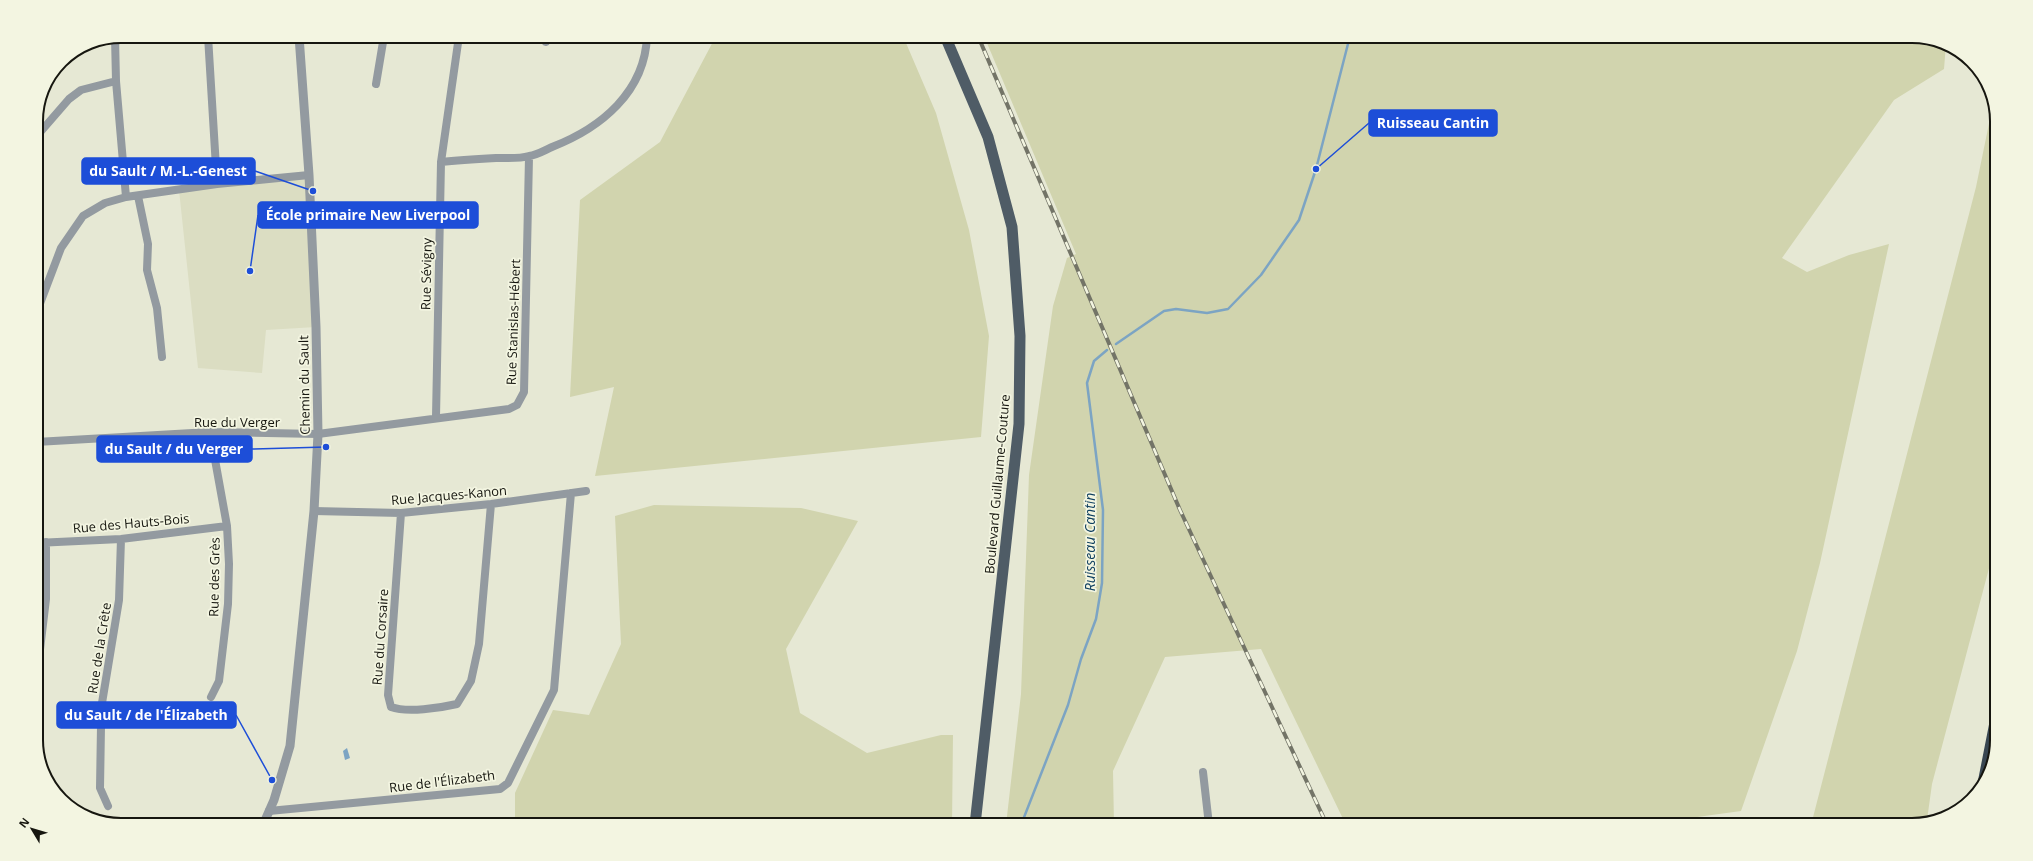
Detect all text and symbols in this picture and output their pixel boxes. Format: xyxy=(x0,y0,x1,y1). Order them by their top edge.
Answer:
callout: Ruisseau Cantin xyxy=(1369,110,1497,136)
text: Ruisseau Cantin xyxy=(1377,113,1489,132)
callout: du Sault / M.-L.-Genest xyxy=(82,158,255,184)
text: du Sault / M.-L.-Genest xyxy=(89,161,247,180)
callout: École primaire New Liverpool xyxy=(258,202,478,228)
text: École primaire New Liverpool xyxy=(266,205,470,224)
street label: Rue Sévigny xyxy=(416,237,436,310)
street label: Rue Stanislas-Hébert xyxy=(502,258,524,385)
street label: Chemin du Sault xyxy=(294,335,314,435)
street label: Boulevard Guillaume-Couture xyxy=(980,393,1014,575)
street label: Rue du Verger xyxy=(194,413,281,431)
callout: du Sault / du Verger xyxy=(97,436,252,462)
text: du Sault / du Verger xyxy=(105,439,244,458)
street label: Rue Jacques-Kanon xyxy=(390,481,508,509)
water label: Ruisseau Cantin xyxy=(1080,493,1099,591)
street label: Rue des Hauts-Bois xyxy=(72,509,190,537)
street label: Rue des Grès xyxy=(204,537,224,617)
street label: Rue du Corsaire xyxy=(368,588,392,686)
street label: Rue de la Crête xyxy=(83,601,115,695)
callout: du Sault / de l'Élizabeth xyxy=(57,702,236,728)
text: du Sault / de l'Élizabeth xyxy=(64,705,228,724)
street label: Rue de l'Élizabeth xyxy=(388,766,496,796)
north arrow xyxy=(12,809,52,849)
text: N xyxy=(15,814,32,831)

